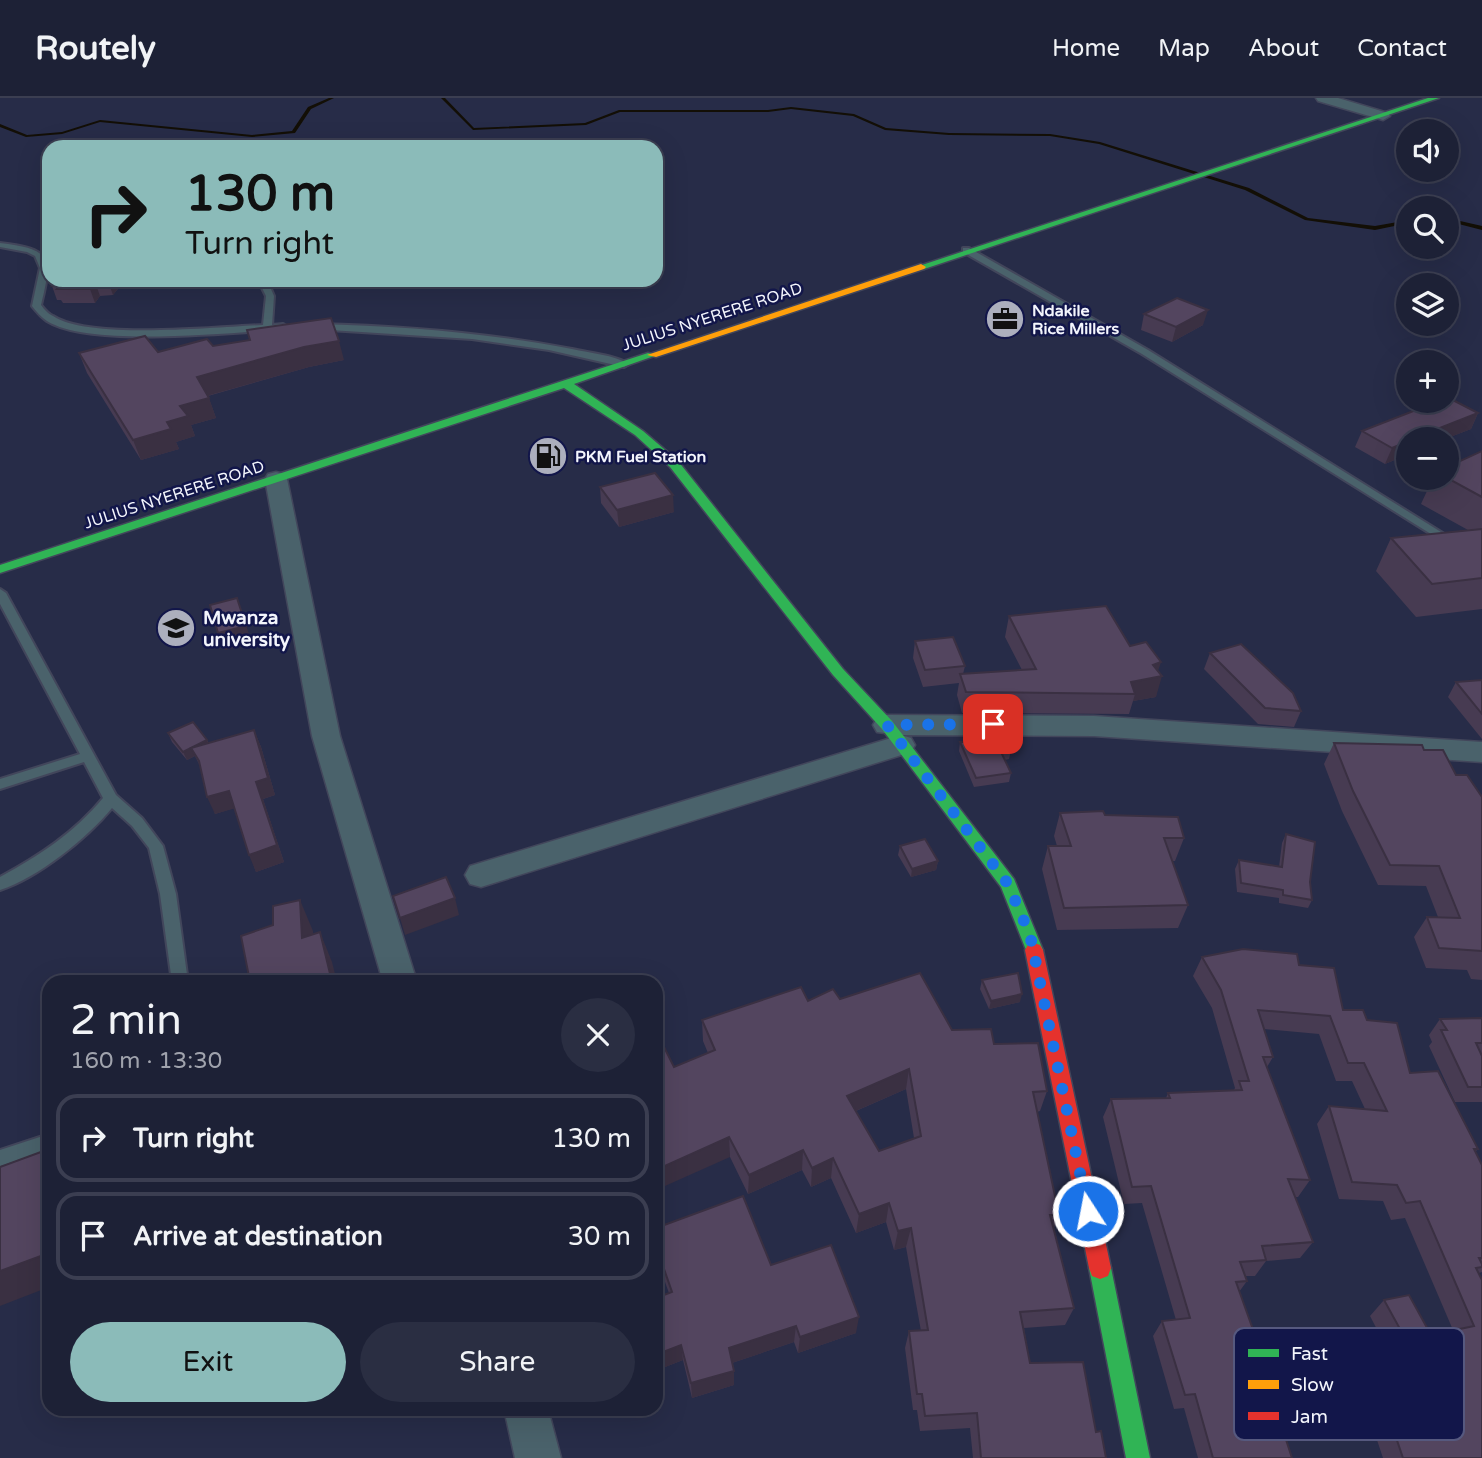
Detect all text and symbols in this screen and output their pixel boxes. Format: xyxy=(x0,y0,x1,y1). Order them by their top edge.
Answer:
text: Routely xyxy=(35,29,156,68)
text: Home xyxy=(1052,34,1120,63)
text: Map xyxy=(1158,34,1210,63)
text: About xyxy=(1248,34,1319,63)
text: Contact xyxy=(1357,34,1447,63)
map controls xyxy=(1396,119,1459,490)
button: sound xyxy=(1396,119,1459,182)
text: 130 m xyxy=(185,165,335,224)
icon: right xyxy=(70,168,161,259)
button: search xyxy=(1396,196,1459,259)
text: Turn right xyxy=(185,225,334,263)
button: layers xyxy=(1396,273,1459,336)
street label: JULIUS NYERERE ROAD xyxy=(620,278,805,356)
office icon: Ndakile Rice Millers xyxy=(984,298,1026,340)
place label: Ndakile Rice Millers xyxy=(1032,301,1119,339)
button: + xyxy=(1396,350,1459,413)
button: − xyxy=(1396,427,1459,490)
fuel station icon: PKM Fuel Station xyxy=(527,435,569,477)
place label: PKM Fuel Station xyxy=(575,447,706,467)
street label: JULIUS NYERERE ROAD xyxy=(82,456,267,534)
school or university icon: Mwanza university xyxy=(155,607,197,649)
place label: Mwanza university xyxy=(203,607,291,652)
pin xyxy=(963,694,1023,754)
icon: arrive xyxy=(974,705,1012,743)
text: 2 min xyxy=(70,995,182,1046)
button: close xyxy=(561,998,635,1072)
text: 160 m · 13:30 xyxy=(70,1047,222,1075)
icon: right xyxy=(74,1119,112,1157)
text: Turn right xyxy=(133,1123,254,1154)
text: 130 m xyxy=(551,1123,631,1154)
position arrow xyxy=(1051,1174,1125,1248)
icon: arrive xyxy=(74,1217,112,1255)
text: Arrive at destination xyxy=(133,1221,383,1252)
text: 30 m xyxy=(568,1221,631,1252)
button: Exit xyxy=(70,1322,346,1402)
button: Share xyxy=(360,1322,635,1402)
legend xyxy=(1234,1328,1464,1440)
text: Fast xyxy=(1291,1343,1328,1365)
text: Slow xyxy=(1291,1374,1334,1396)
text: Jam xyxy=(1291,1406,1328,1428)

